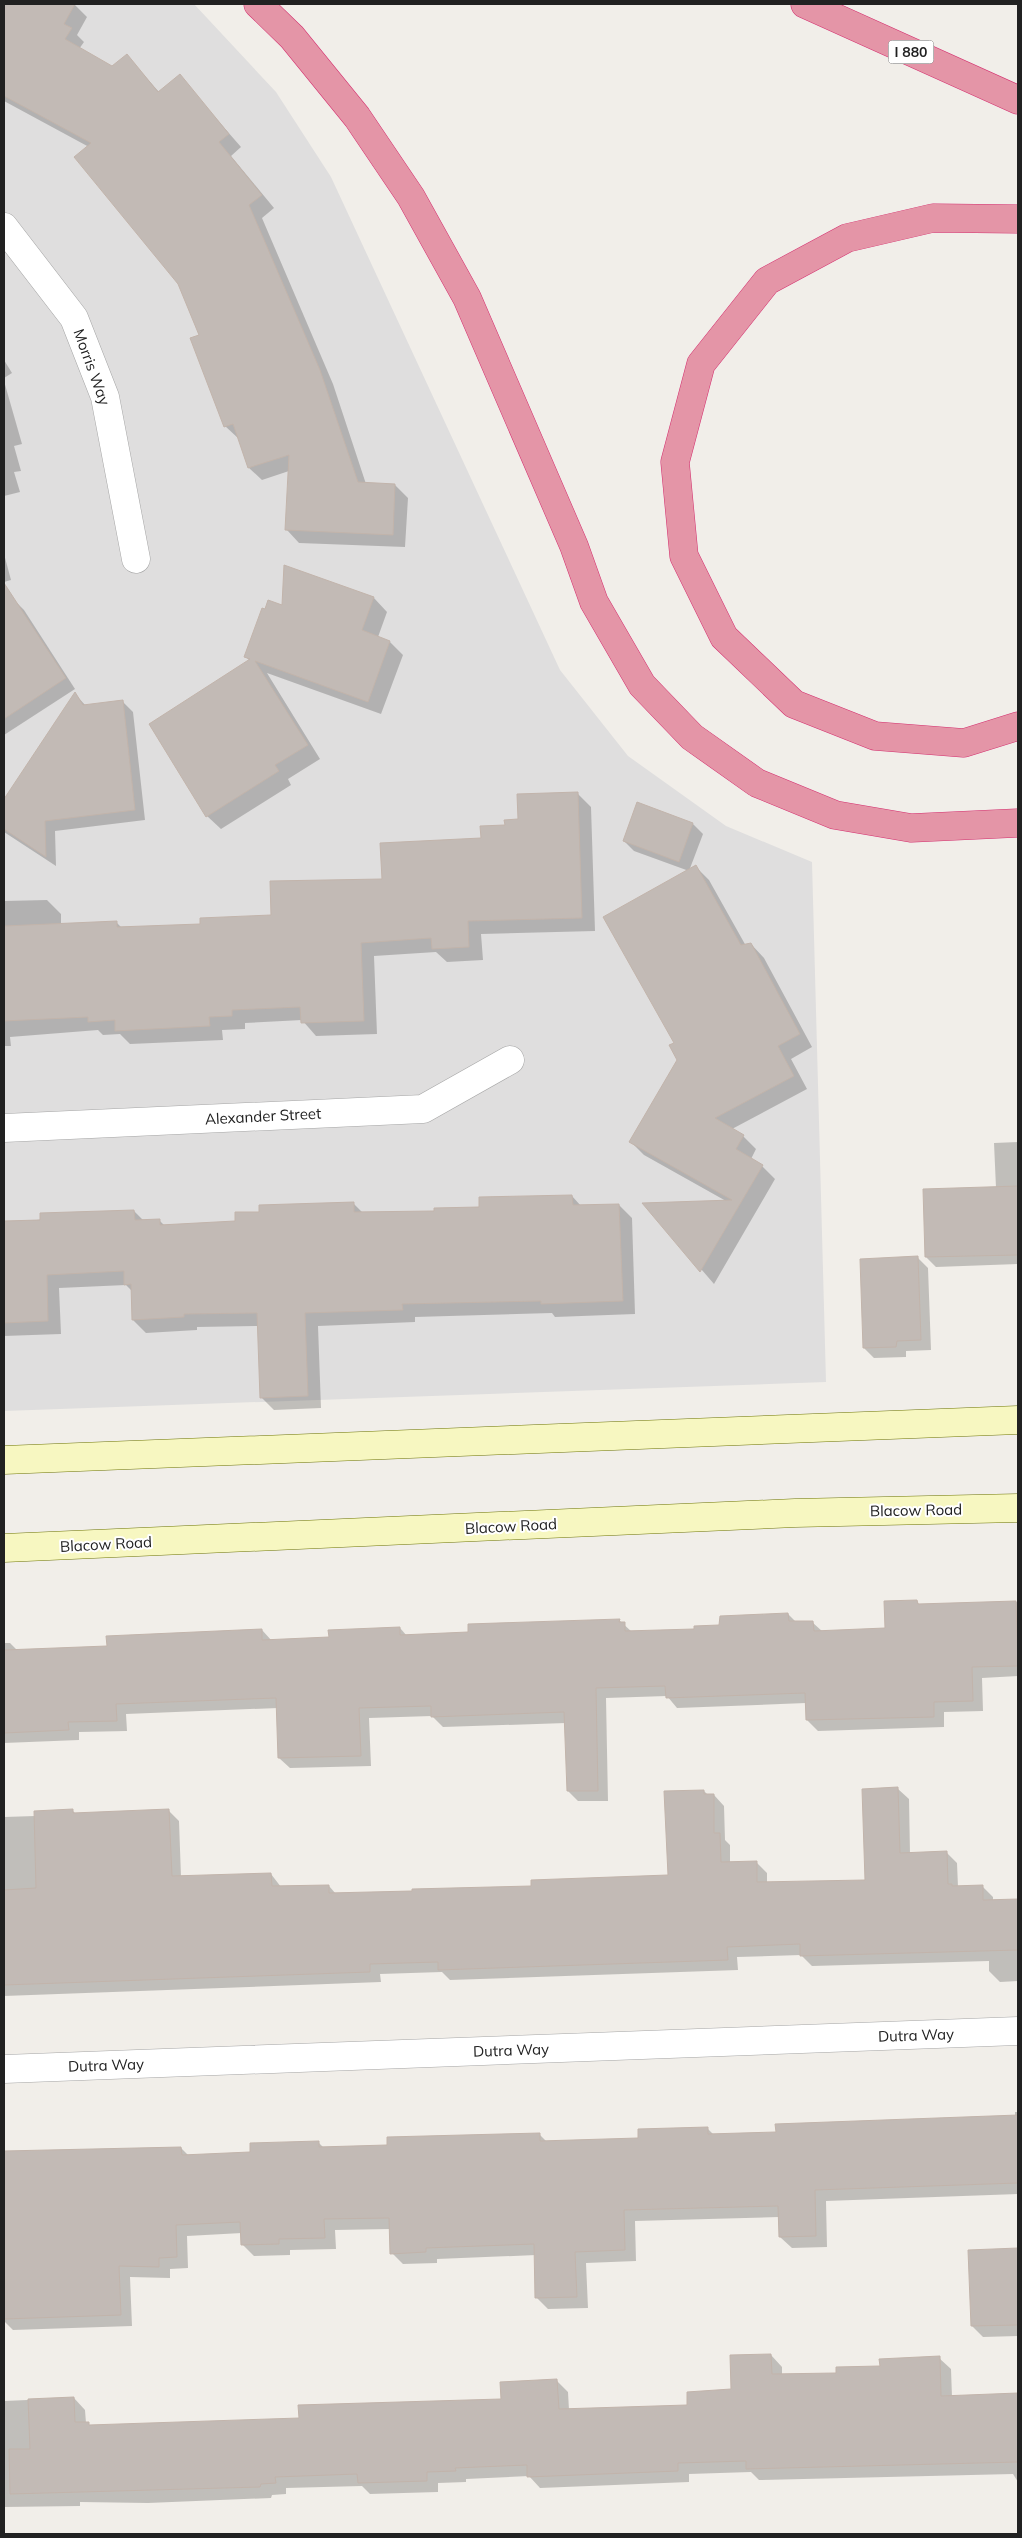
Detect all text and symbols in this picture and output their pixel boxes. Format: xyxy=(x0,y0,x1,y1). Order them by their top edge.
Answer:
road number: I 880 xyxy=(888,41,934,64)
street label: Morris Way xyxy=(69,326,115,408)
street label: Alexander Street xyxy=(204,1103,322,1129)
street label: Blacow Road xyxy=(870,1500,962,1520)
street label: Blacow Road xyxy=(464,1514,558,1538)
street label: Blacow Road xyxy=(59,1532,153,1556)
street label: Dutra Way xyxy=(878,2024,954,2046)
street label: Dutra Way xyxy=(473,2039,549,2061)
street label: Dutra Way xyxy=(68,2054,144,2076)

